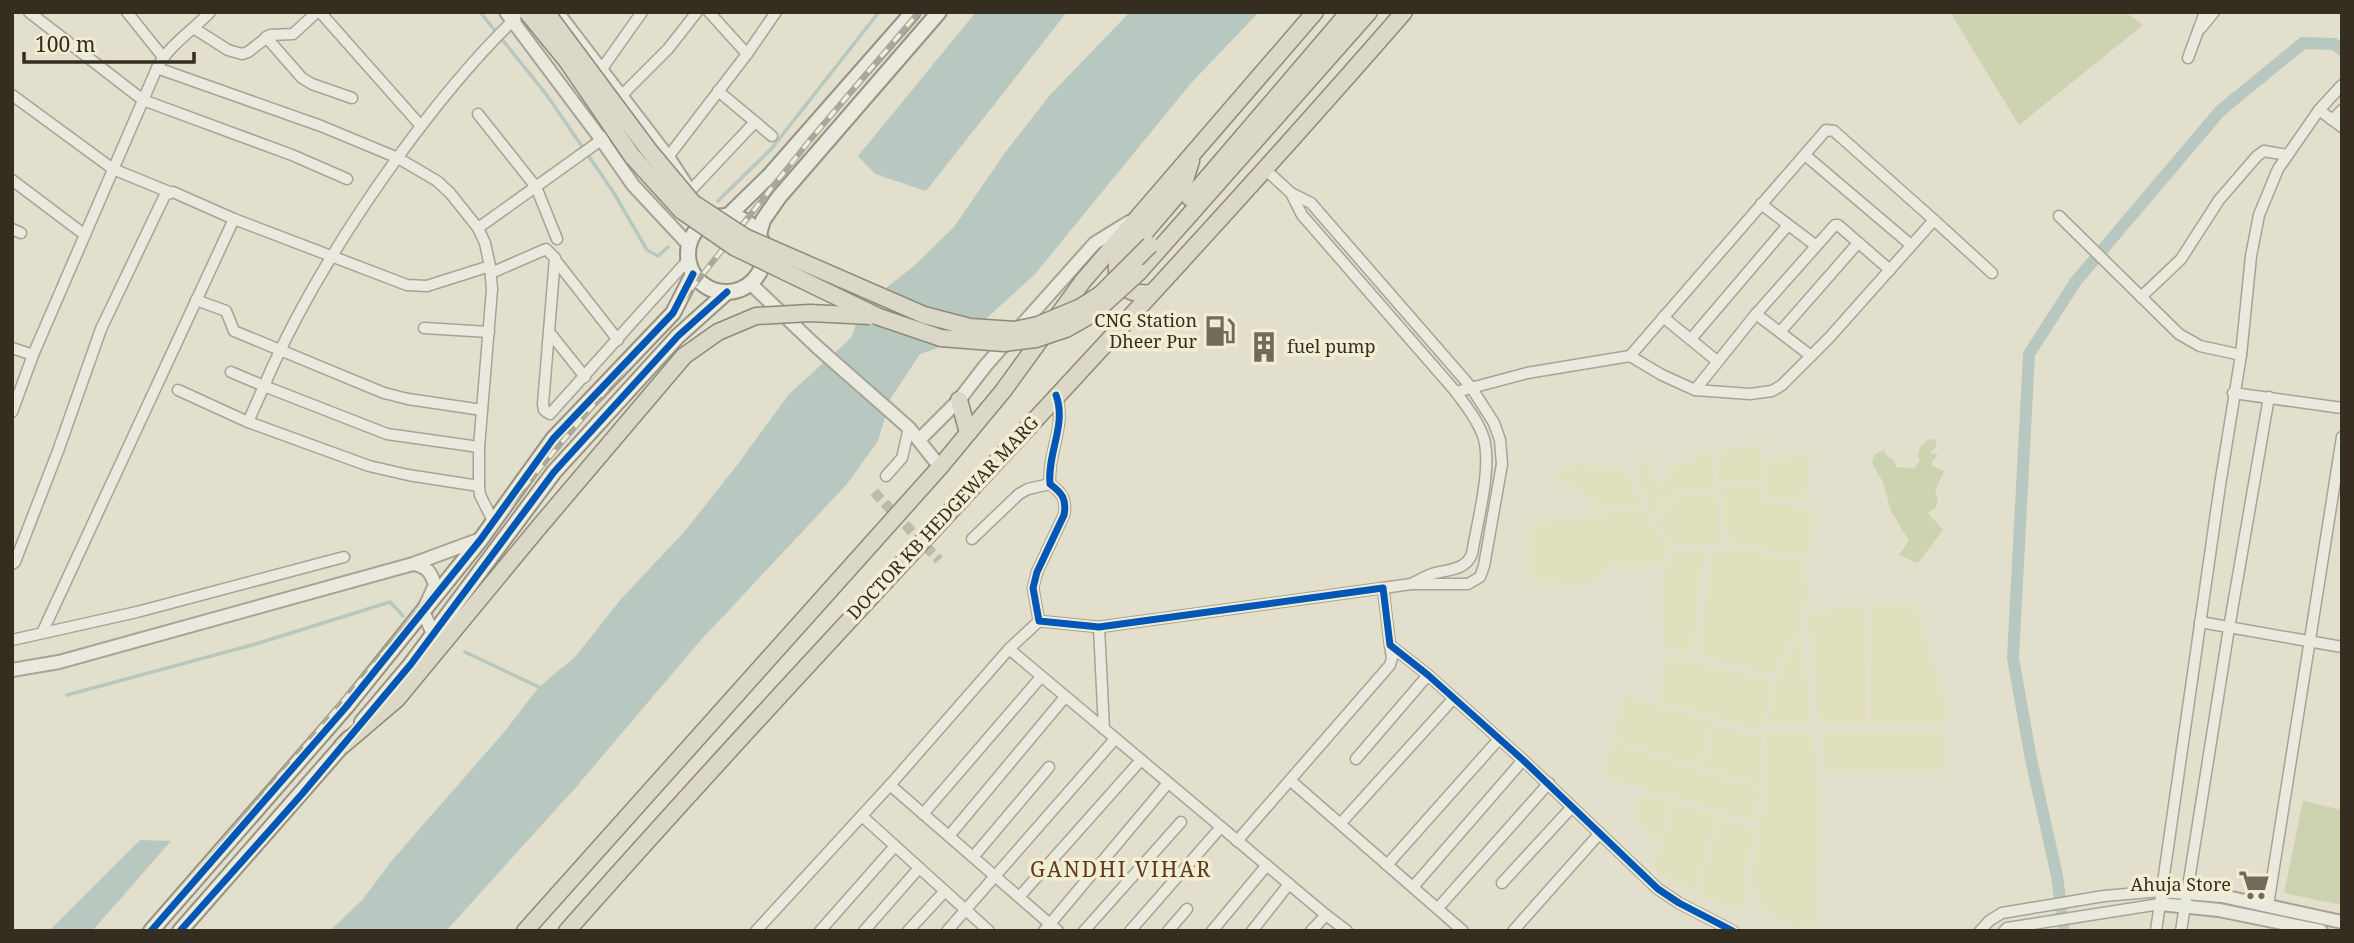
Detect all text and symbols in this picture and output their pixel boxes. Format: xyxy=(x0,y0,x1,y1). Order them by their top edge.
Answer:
scale bar xyxy=(24,21,194,65)
text: 100 m xyxy=(35,30,96,58)
place label: CNG Station Dheer Pur xyxy=(1094,308,1198,353)
fuel station icon: CNG Station Dheer Pur xyxy=(1203,314,1237,348)
building icon: fuel pump xyxy=(1247,330,1281,364)
place label: fuel pump xyxy=(1287,334,1376,358)
street label: DOCTOR KB HEDGEWAR MARG xyxy=(841,410,1043,624)
district label: GANDHI VIHAR xyxy=(1030,855,1212,883)
supermarket icon: Ahuja Store xyxy=(2237,868,2271,902)
place label: Ahuja Store xyxy=(2131,872,2231,896)

